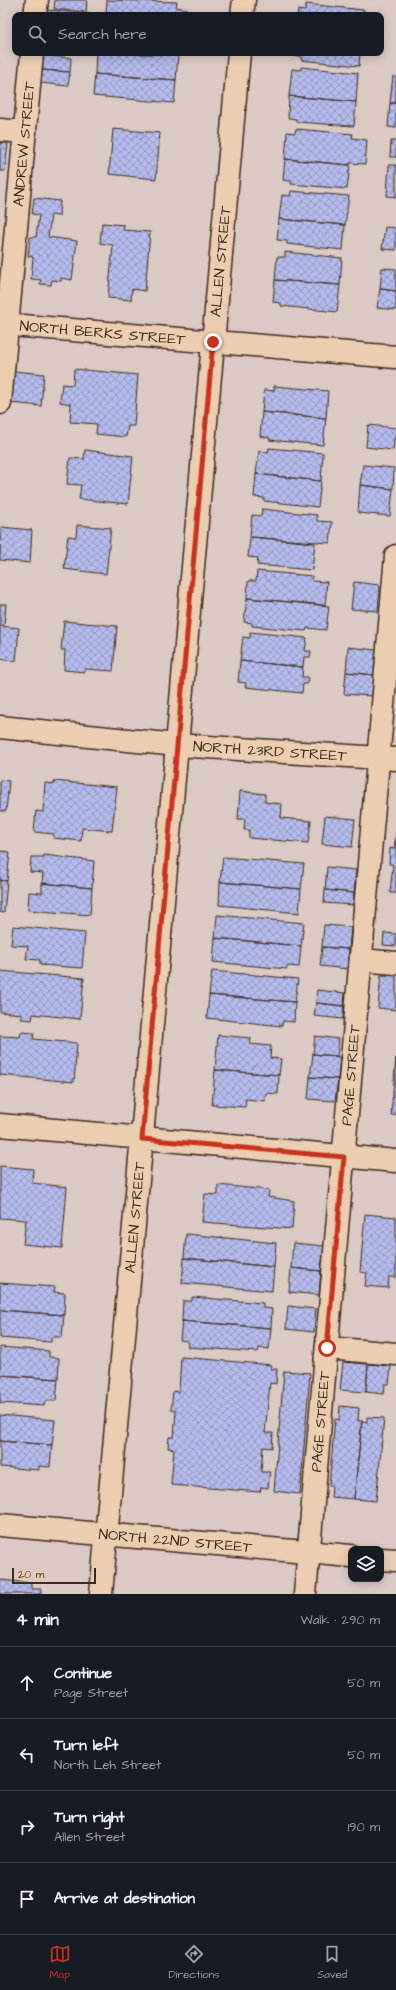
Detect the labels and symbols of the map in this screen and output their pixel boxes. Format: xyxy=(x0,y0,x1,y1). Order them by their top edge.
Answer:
street label: ANDREW STREET xyxy=(8,80,40,207)
street label: ALLEN STREET xyxy=(205,204,236,318)
street label: NORTH BERKS STREET xyxy=(19,315,187,350)
route end xyxy=(204,333,222,351)
street label: NORTH 23RD STREET xyxy=(192,736,348,766)
street label: PAGE STREET xyxy=(336,1023,365,1126)
street label: ALLEN STREET xyxy=(119,1160,150,1274)
route start xyxy=(318,1339,336,1357)
street label: PAGE STREET xyxy=(305,1370,335,1473)
street label: NORTH 22ND STREET xyxy=(98,1523,253,1558)
scale bar xyxy=(12,1566,96,1585)

